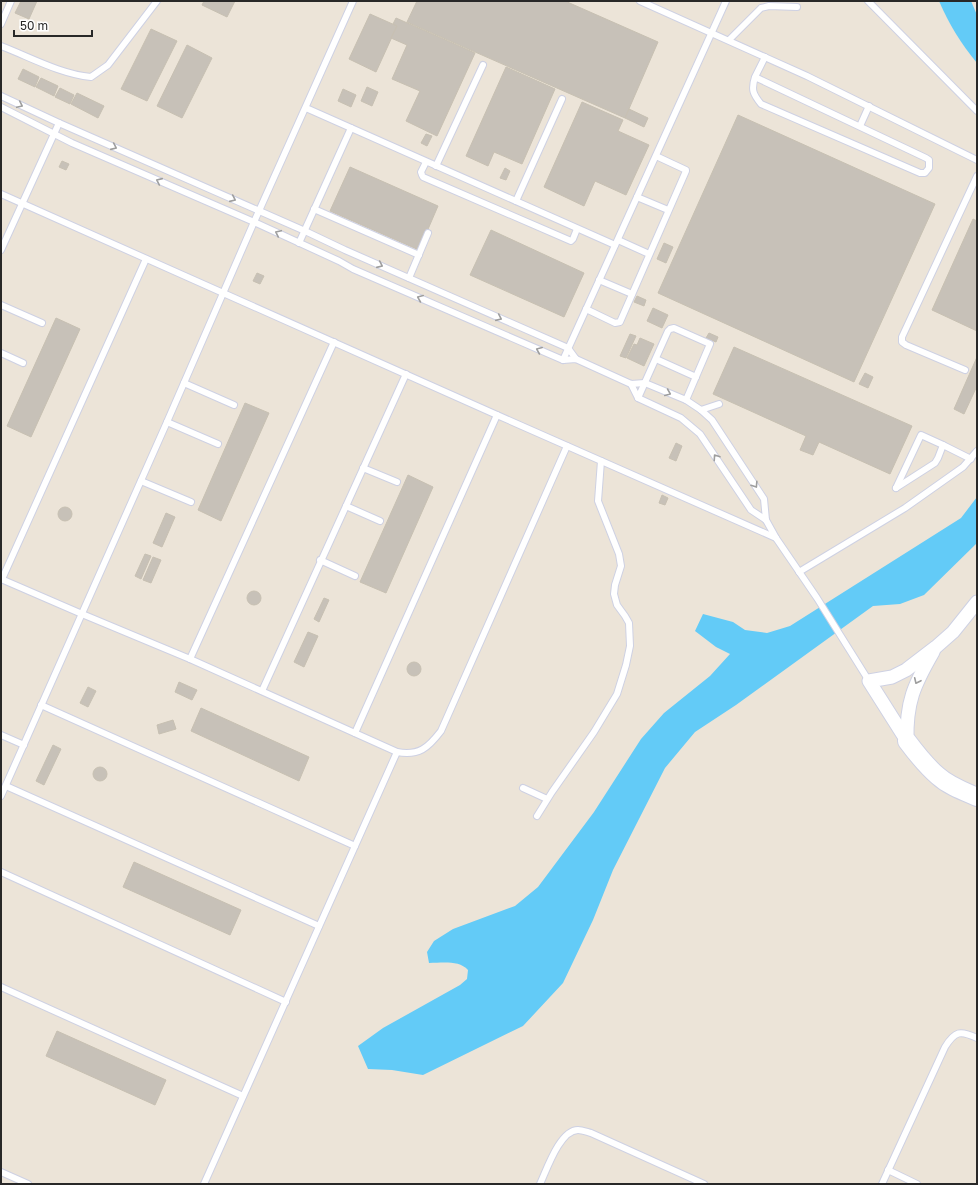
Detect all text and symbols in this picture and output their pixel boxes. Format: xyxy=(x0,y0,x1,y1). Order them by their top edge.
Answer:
scale bar xyxy=(14,12,92,38)
text: 50 m xyxy=(20,18,48,33)
one-way arrow xyxy=(16,100,23,108)
one-way arrow xyxy=(110,142,117,150)
one-way arrow xyxy=(156,177,163,185)
one-way arrow xyxy=(228,194,236,202)
one-way arrow xyxy=(275,230,282,238)
one-way arrow xyxy=(377,261,384,269)
one-way arrow xyxy=(417,295,424,303)
one-way arrow xyxy=(495,313,503,321)
one-way arrow xyxy=(536,346,543,354)
one-way arrow xyxy=(664,388,671,396)
one-way arrow xyxy=(714,455,721,462)
one-way arrow xyxy=(750,481,758,488)
one-way arrow xyxy=(914,677,922,684)

